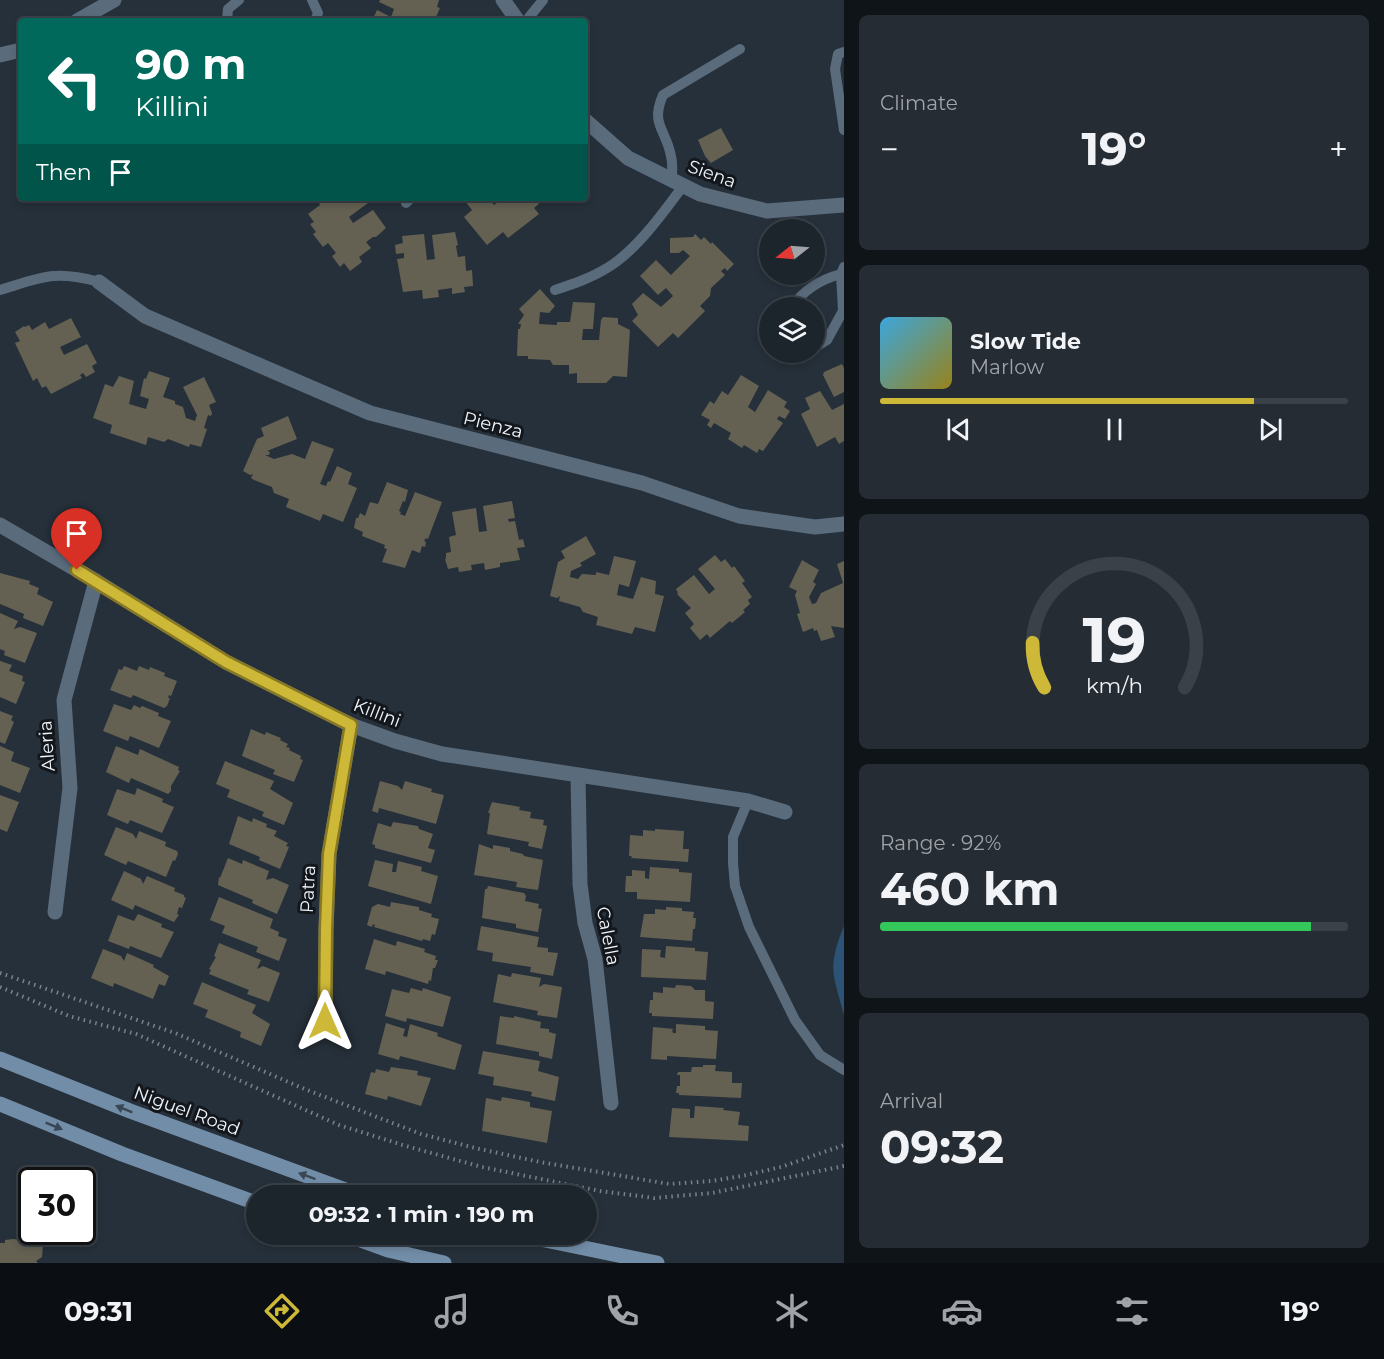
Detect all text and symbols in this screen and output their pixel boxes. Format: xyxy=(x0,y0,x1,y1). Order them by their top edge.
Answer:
text: 90 m xyxy=(135,38,246,90)
icon: left xyxy=(36,42,114,120)
text: Killini xyxy=(135,90,209,123)
text: Climate xyxy=(880,91,958,115)
text: 19° xyxy=(1081,121,1147,176)
text: − xyxy=(880,129,899,169)
text: + xyxy=(1329,129,1348,169)
street label: Siena xyxy=(685,155,739,193)
icon: arrive xyxy=(104,156,137,189)
text: Then xyxy=(36,159,92,186)
north arrow xyxy=(759,219,825,285)
map controls xyxy=(759,219,825,363)
button: layers xyxy=(759,297,825,363)
text: Slow Tide xyxy=(970,328,1081,355)
text: Marlow xyxy=(970,355,1044,379)
street label: Pienza xyxy=(461,407,525,443)
icon: previous xyxy=(942,413,975,446)
icon: pause xyxy=(1098,413,1131,446)
icon: next xyxy=(1254,413,1287,446)
pin xyxy=(51,508,102,570)
icon: arrive xyxy=(60,517,93,550)
text: 19 xyxy=(1082,603,1146,679)
text: km/h xyxy=(1085,673,1143,699)
street label: Killini xyxy=(350,694,404,732)
street label: Aleria xyxy=(34,720,60,772)
text: Range · 92% xyxy=(880,831,1001,855)
text: 460 km xyxy=(880,861,1059,916)
street label: Patra xyxy=(296,865,320,913)
street label: Calella xyxy=(592,905,624,967)
position arrow xyxy=(293,989,357,1053)
street label: Niguel Road xyxy=(131,1082,243,1140)
text: Arrival xyxy=(880,1089,943,1113)
one-way arrow xyxy=(115,1104,133,1113)
text: 09:32 xyxy=(880,1119,1004,1174)
one-way arrow xyxy=(45,1122,63,1131)
speed limit sign: 30 xyxy=(18,1167,96,1245)
one-way arrow xyxy=(298,1170,316,1180)
text: 09:32 · 1 min · 190 m xyxy=(309,1201,534,1228)
icon: directions xyxy=(261,1290,303,1332)
icon: music xyxy=(431,1290,473,1332)
icon: phone xyxy=(601,1290,643,1332)
icon: climate xyxy=(771,1290,813,1332)
icon: car xyxy=(941,1290,983,1332)
icon: filters xyxy=(1111,1290,1153,1332)
text: 09:31 xyxy=(64,1295,133,1328)
text: 19° xyxy=(1281,1295,1320,1328)

